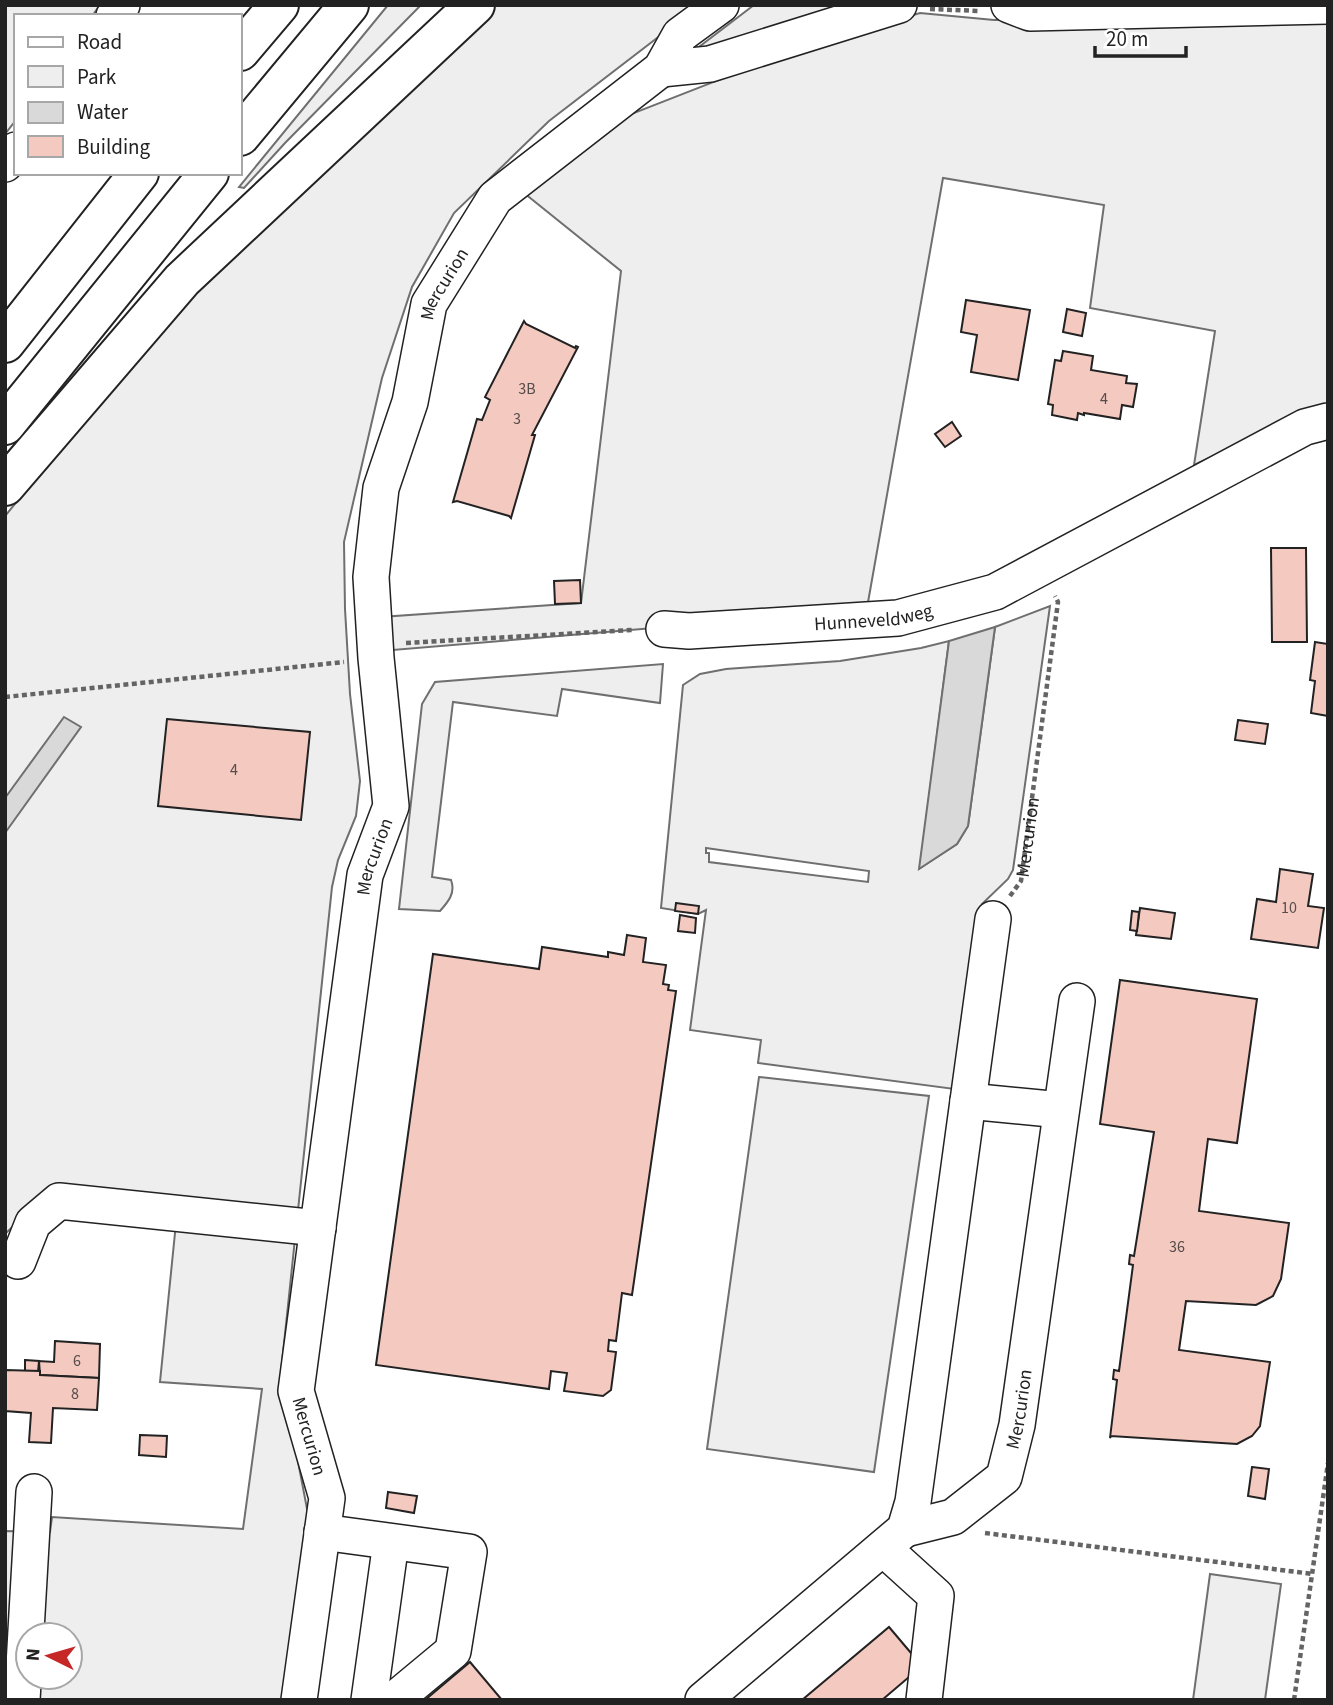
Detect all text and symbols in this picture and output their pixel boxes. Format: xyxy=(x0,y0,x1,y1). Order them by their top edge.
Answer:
legend xyxy=(14,14,242,175)
scale bar xyxy=(1095,14,1186,58)
text: 20 m xyxy=(1106,24,1148,54)
text: Road xyxy=(77,27,122,57)
text: Park xyxy=(77,62,117,92)
text: Water xyxy=(77,97,129,127)
text: Building xyxy=(77,132,151,162)
street label: Mercurion xyxy=(414,243,476,323)
house number: 3B xyxy=(518,378,536,400)
house number: 4 xyxy=(1100,388,1108,410)
house number: 3 xyxy=(513,408,521,430)
street label: Hunneveldweg xyxy=(813,597,936,638)
house number: 4 xyxy=(230,759,238,781)
street label: Mercurion xyxy=(1010,795,1047,879)
street label: Mercurion xyxy=(350,814,400,897)
house number: 10 xyxy=(1281,897,1297,919)
house number: 36 xyxy=(1169,1236,1185,1258)
house number: 6 xyxy=(73,1350,81,1372)
street label: Mercurion xyxy=(999,1367,1040,1452)
house number: 8 xyxy=(71,1383,79,1405)
street label: Mercurion xyxy=(284,1394,333,1479)
north arrow xyxy=(14,1621,84,1691)
text: N xyxy=(20,1647,48,1662)

